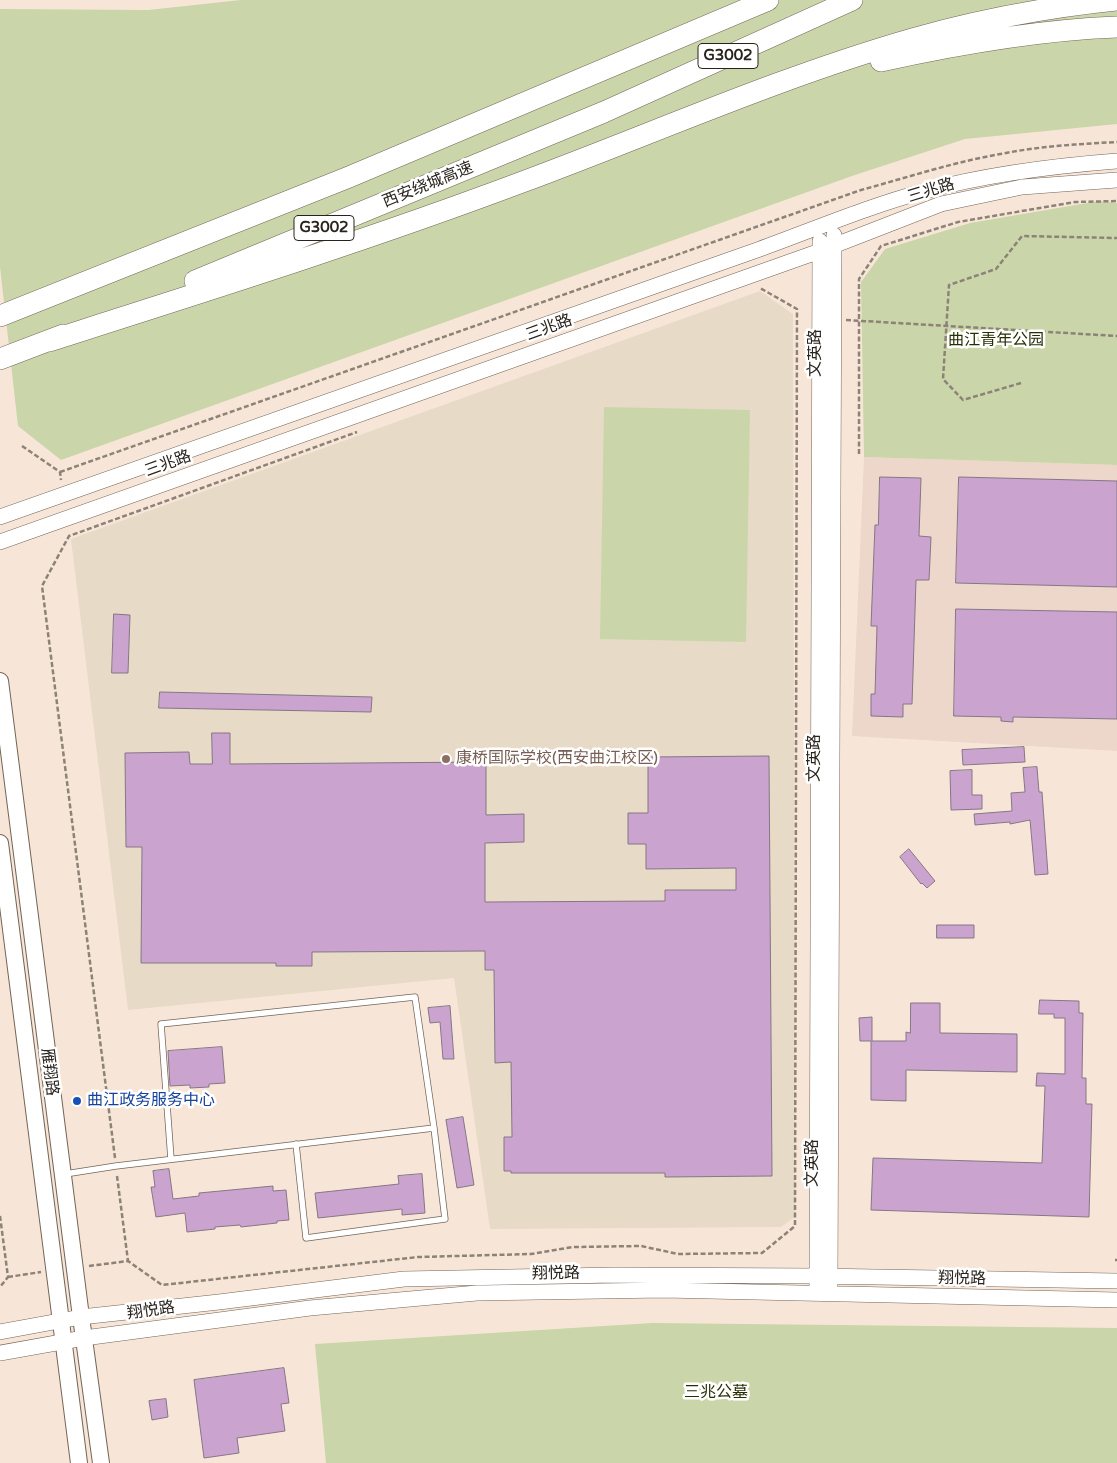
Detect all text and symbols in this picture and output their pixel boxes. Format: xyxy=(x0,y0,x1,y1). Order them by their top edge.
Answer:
road number: G3002 xyxy=(698,44,758,68)
street label: 西安绕城高速 xyxy=(380,158,476,212)
street label: 三兆路 xyxy=(905,175,957,207)
road number: G3002 xyxy=(294,216,354,240)
street label: 三兆路 xyxy=(523,311,575,345)
street label: 文英路 xyxy=(806,329,826,377)
park label: 曲江青年公园 xyxy=(948,331,1044,351)
street label: 三兆路 xyxy=(142,447,194,481)
street label: 文英路 xyxy=(805,734,825,782)
place label: 康桥国际学校(西安曲江校区) xyxy=(456,749,658,769)
marker: 康桥国际学校(西安曲江校区) xyxy=(440,753,452,765)
street label: 雁翔路 xyxy=(37,1047,61,1097)
place label: 曲江政务服务中心 xyxy=(87,1091,215,1111)
marker: 曲江政务服务中心 xyxy=(71,1095,83,1107)
street label: 文英路 xyxy=(803,1139,823,1187)
street label: 翔悦路 xyxy=(532,1264,580,1284)
street label: 翔悦路 xyxy=(938,1269,986,1289)
street label: 翔悦路 xyxy=(126,1298,176,1324)
park label: 三兆公墓 xyxy=(684,1383,748,1403)

